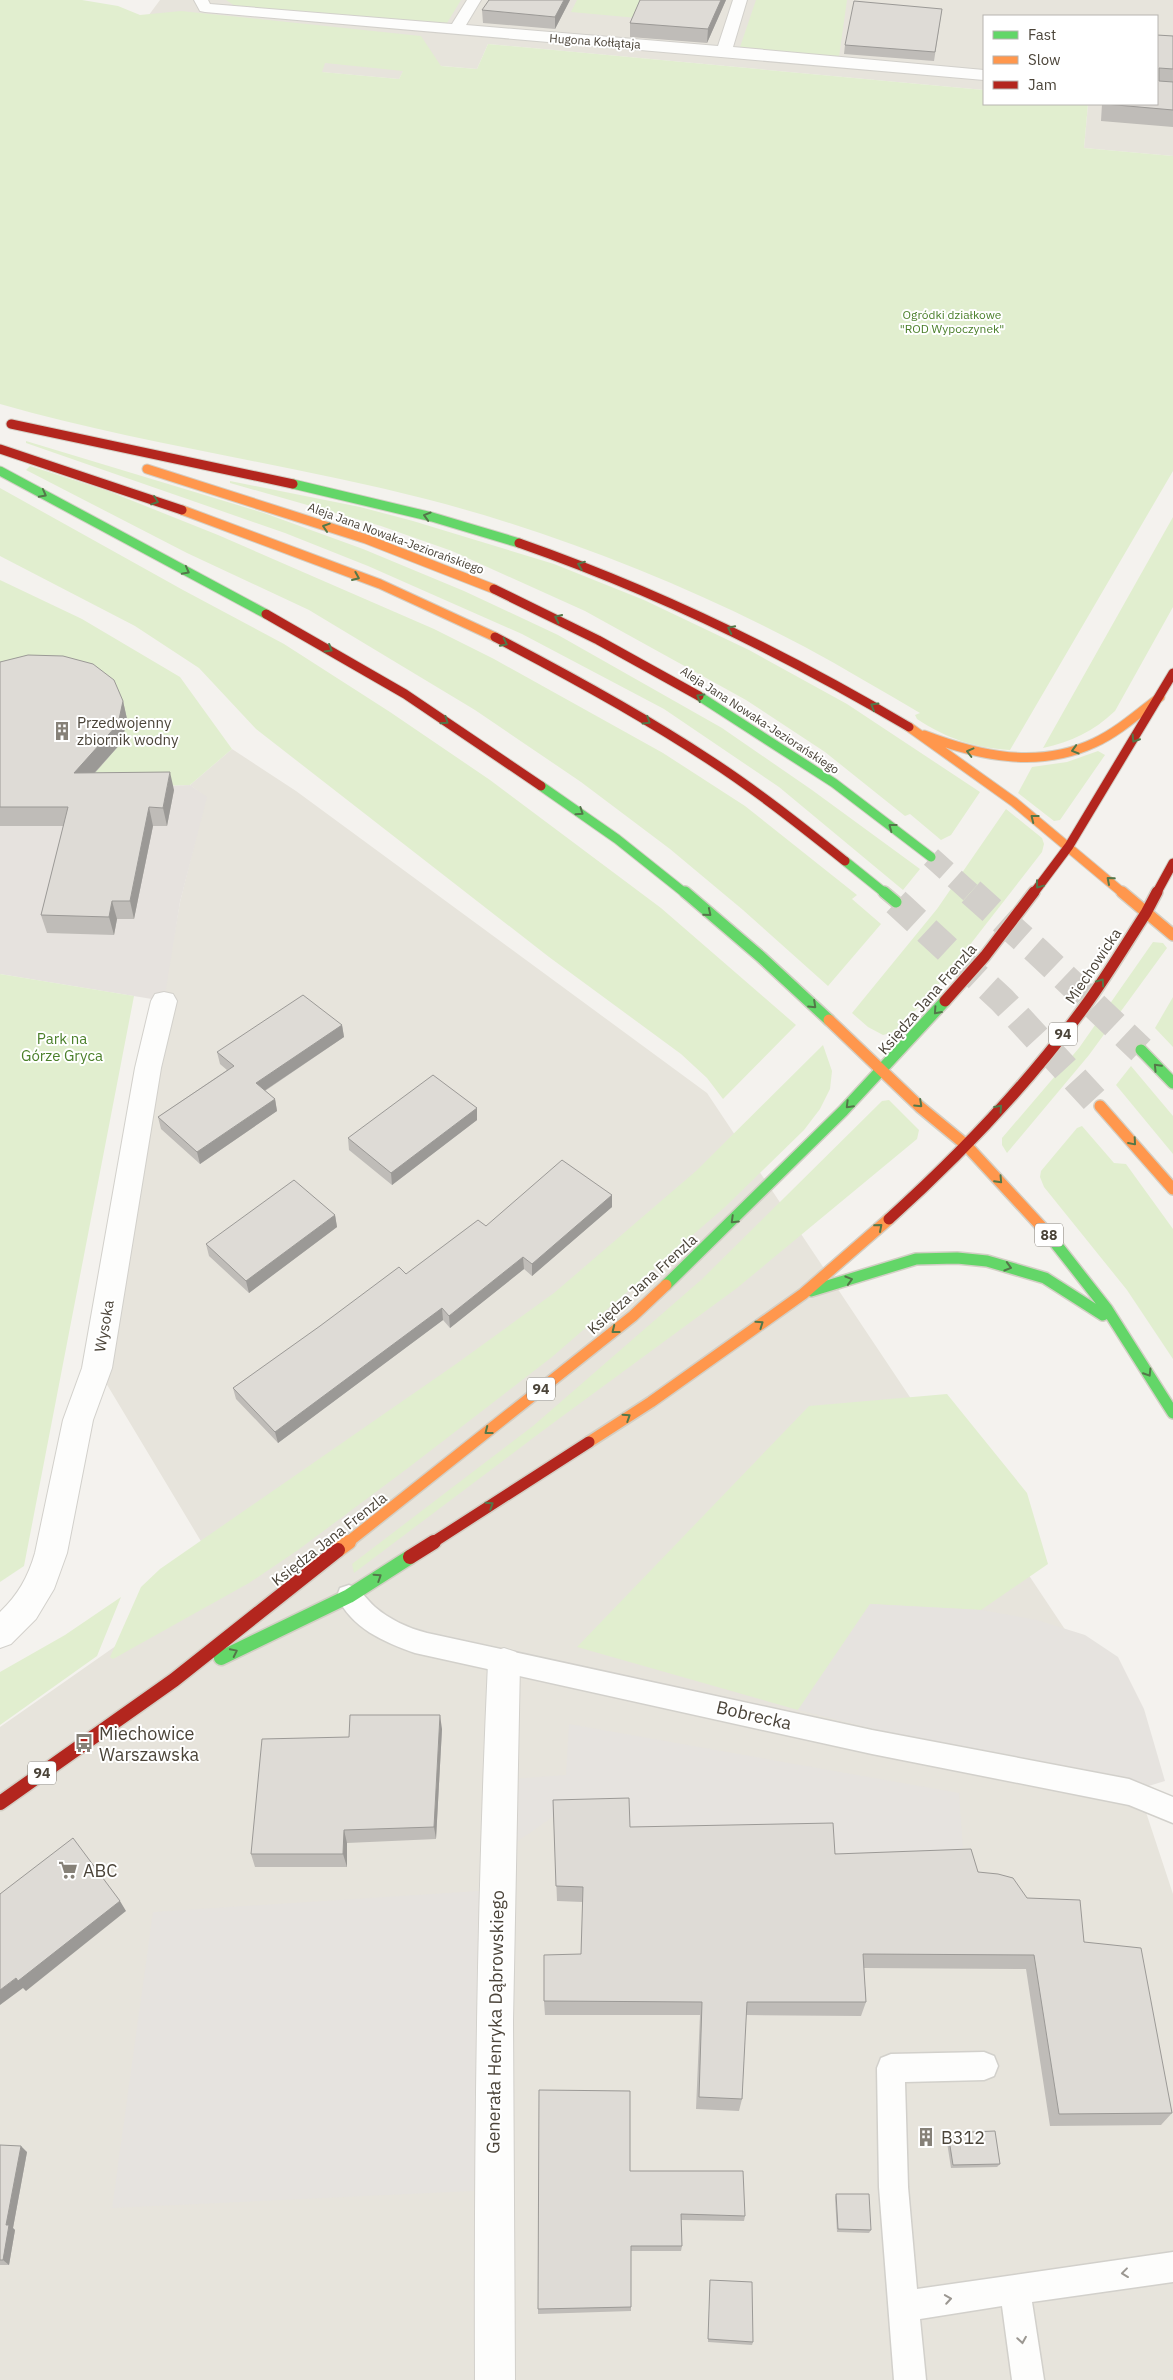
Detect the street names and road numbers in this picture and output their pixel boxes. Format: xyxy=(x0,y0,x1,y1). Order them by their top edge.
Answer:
street label: Hugona Kołłątaja xyxy=(549,30,642,52)
street label: Aleja Jana Nowaka-Jeziorańskiego xyxy=(306,499,486,577)
street label: Aleja Jana Nowaka-Jeziorańskiego xyxy=(678,663,842,777)
street label: Miechowicka xyxy=(1061,925,1125,1007)
street label: Księdza Jana Frenzla xyxy=(874,940,980,1058)
road number: 94 xyxy=(1049,1022,1077,1046)
road number: 88 xyxy=(1035,1224,1063,1246)
street label: Księdza Jana Frenzla xyxy=(583,1230,701,1338)
street label: Wysoka xyxy=(90,1299,118,1353)
road number: 94 xyxy=(527,1378,555,1400)
street label: Księdza Jana Frenzla xyxy=(268,1488,390,1590)
street label: Bobrecka xyxy=(714,1695,794,1735)
road number: 94 xyxy=(28,1762,56,1785)
street label: Generała Henryka Dąbrowskiego xyxy=(481,1890,509,2154)

